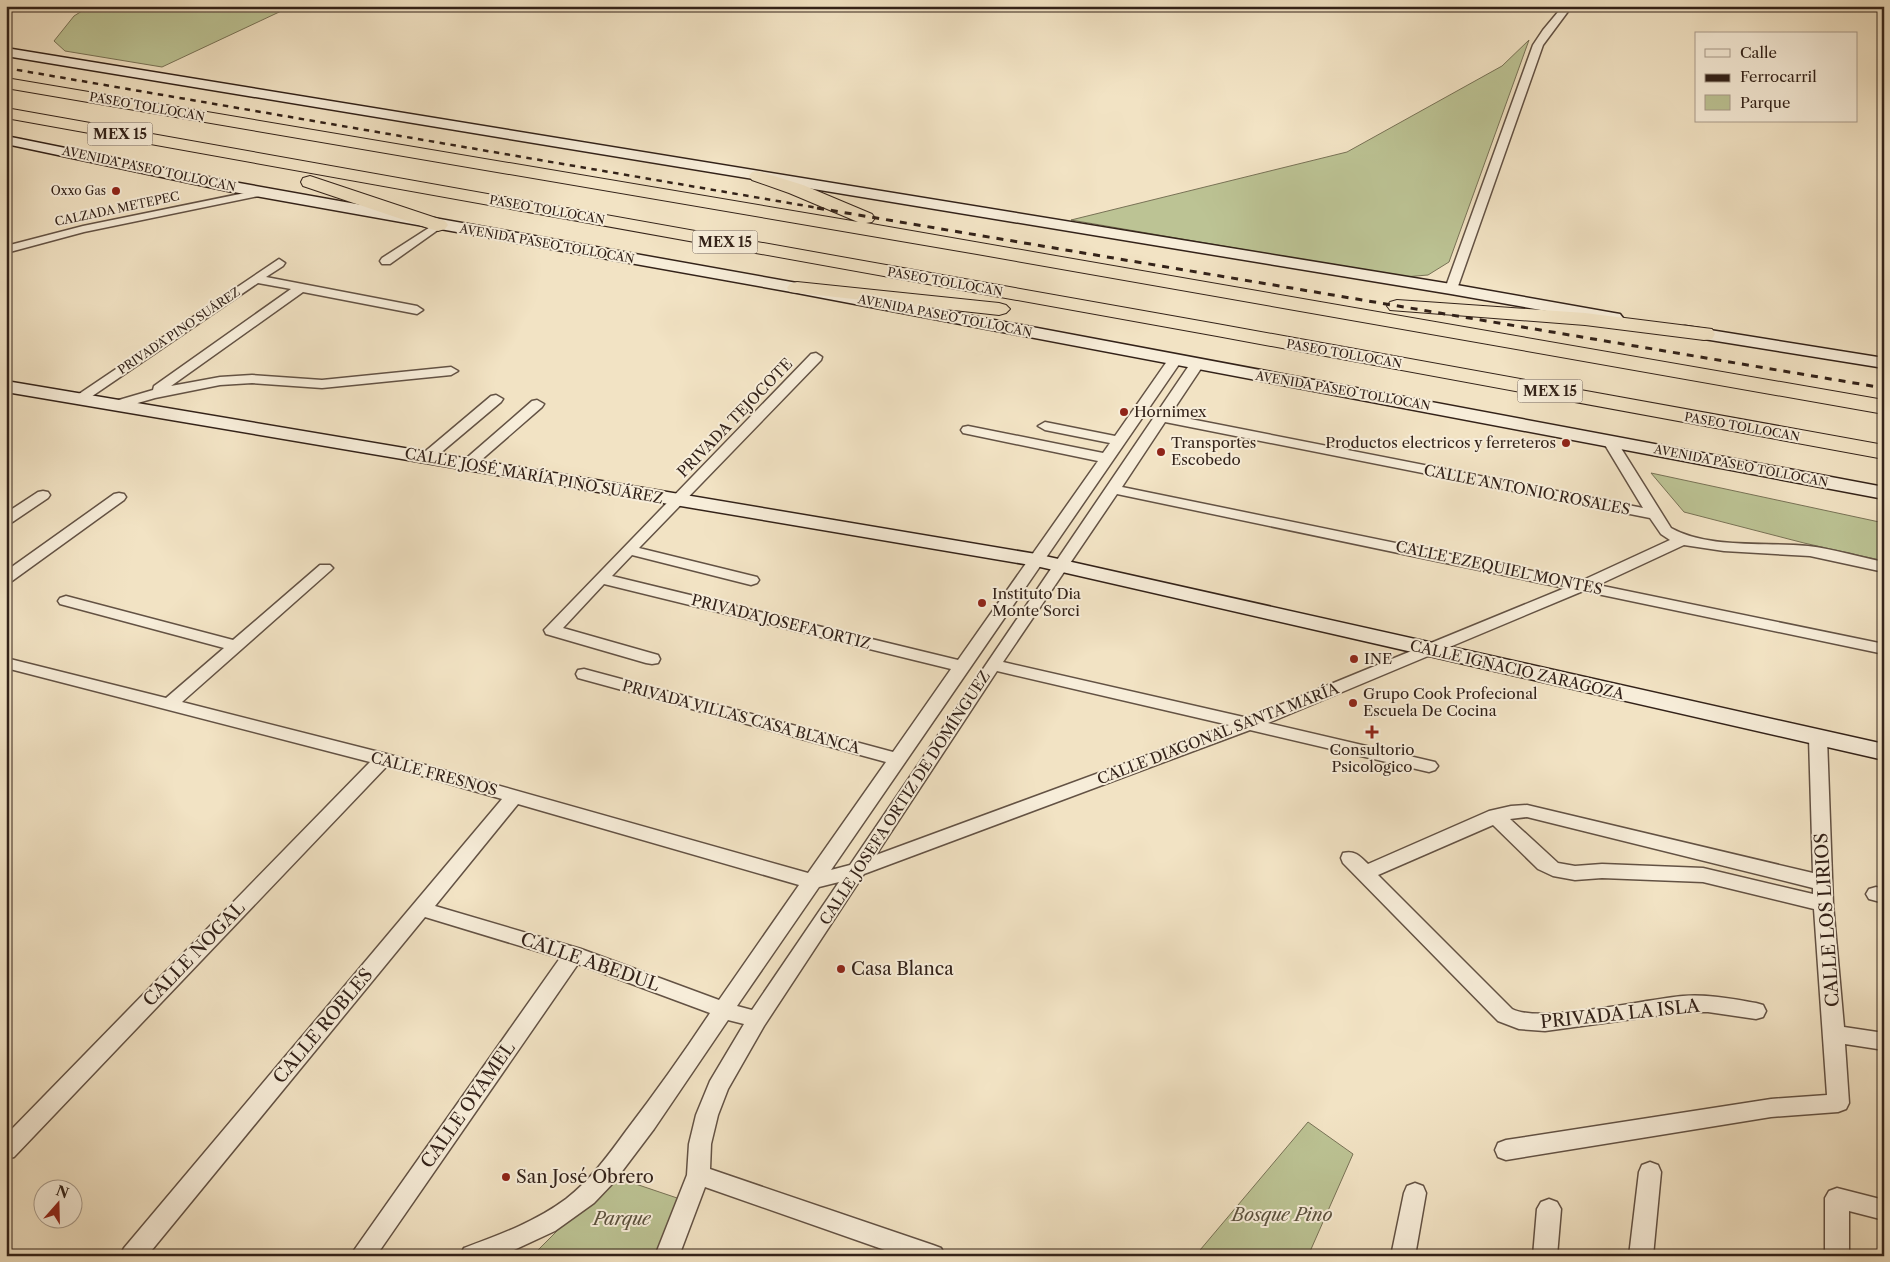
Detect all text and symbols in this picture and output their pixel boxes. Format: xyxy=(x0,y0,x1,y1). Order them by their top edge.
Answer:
legend xyxy=(1695,32,1858,122)
text: Calle xyxy=(1740,43,1777,62)
text: Ferrocarril xyxy=(1740,67,1817,86)
street label: PASEO TOLLOCAN xyxy=(88,89,206,124)
text: Parque xyxy=(1740,93,1790,112)
road number: MEX 15 xyxy=(88,122,152,146)
street label: AVENIDA PASEO TOLLOCAN xyxy=(60,143,237,194)
place label: Oxxo Gas xyxy=(51,183,106,198)
marker: Oxxo Gas xyxy=(110,185,122,197)
street label: CALZADA METEPEC xyxy=(53,188,181,229)
street label: PASEO TOLLOCAN xyxy=(488,192,606,227)
street label: AVENIDA PASEO TOLLOCAN xyxy=(457,221,636,266)
road number: MEX 15 xyxy=(692,230,758,253)
street label: PASEO TOLLOCAN xyxy=(886,264,1004,299)
street label: PRIVADA PINO SUÁREZ xyxy=(114,283,243,377)
street label: AVENIDA PASEO TOLLOCAN xyxy=(856,291,1034,340)
street label: PASEO TOLLOCAN xyxy=(1285,336,1403,371)
street label: PRIVADA TEJOCOTE xyxy=(673,354,796,481)
street label: AVENIDA PASEO TOLLOCAN xyxy=(1253,368,1432,413)
road number: MEX 15 xyxy=(1518,380,1582,402)
place label: Hornimex xyxy=(1134,402,1207,421)
marker: Hornimex xyxy=(1118,406,1130,418)
street label: PASEO TOLLOCAN xyxy=(1683,409,1801,444)
place label: Transportes Escobedo xyxy=(1171,433,1256,469)
place label: Productos electricos y ferreteros xyxy=(1325,433,1556,452)
marker: Productos electricos y ferreteros xyxy=(1560,437,1572,449)
street label: AVENIDA PASEO TOLLOCAN xyxy=(1652,441,1830,490)
street label: CALLE JOSÉ MARÍA PINO SUÁREZ xyxy=(403,443,665,508)
marker: Transportes Escobedo xyxy=(1155,446,1167,458)
street label: CALLE ANTONIO ROSALES xyxy=(1422,460,1632,519)
street label: CALLE EZEQUIEL MONTES xyxy=(1394,536,1604,599)
place label: Instituto Dia Monte Sorci xyxy=(992,584,1081,620)
street label: PRIVADA JOSEFA ORTIZ xyxy=(690,590,873,653)
marker: Instituto Dia Monte Sorci xyxy=(976,597,988,609)
street label: CALLE IGNACIO ZARAGOZA xyxy=(1408,636,1627,704)
place label: INE xyxy=(1364,649,1392,668)
marker: INE xyxy=(1348,653,1360,665)
street label: CALLE JOSEFA ORTIZ DE DOMÍNGUEZ xyxy=(815,667,994,928)
street label: PRIVADA VILLAS CASA BLANCA xyxy=(620,676,863,758)
street label: CALLE DIAGONAL SANTA MARÍA xyxy=(1094,678,1342,788)
place label: Grupo Cook Profecional Escuela De Cocina xyxy=(1363,684,1538,720)
marker: Grupo Cook Profecional Escuela De Cocina xyxy=(1347,697,1359,709)
marker: Consultorio Psicologico xyxy=(1365,725,1379,739)
place label: Consultorio Psicologico xyxy=(1330,740,1414,776)
street label: CALLE FRESNOS xyxy=(369,747,500,800)
street label: CALLE LOS LIRIOS xyxy=(1810,832,1844,1008)
street label: CALLE NOGAL xyxy=(138,897,250,1011)
street label: CALLE ABEDUL xyxy=(518,928,663,996)
place label: Casa Blanca xyxy=(851,958,954,980)
marker: Casa Blanca xyxy=(835,963,847,975)
street label: CALLE ROBLES xyxy=(269,964,377,1088)
street label: PRIVADA LA ISLA xyxy=(1539,995,1701,1033)
street label: CALLE OYAMEL xyxy=(416,1037,520,1172)
place label: San José Obrero xyxy=(516,1166,654,1188)
marker: San José Obrero xyxy=(500,1171,512,1183)
north arrow xyxy=(32,1180,82,1230)
text: N xyxy=(54,1181,71,1202)
park label: Bosque Pino xyxy=(1230,1204,1332,1226)
park label: Parque xyxy=(591,1208,652,1230)

